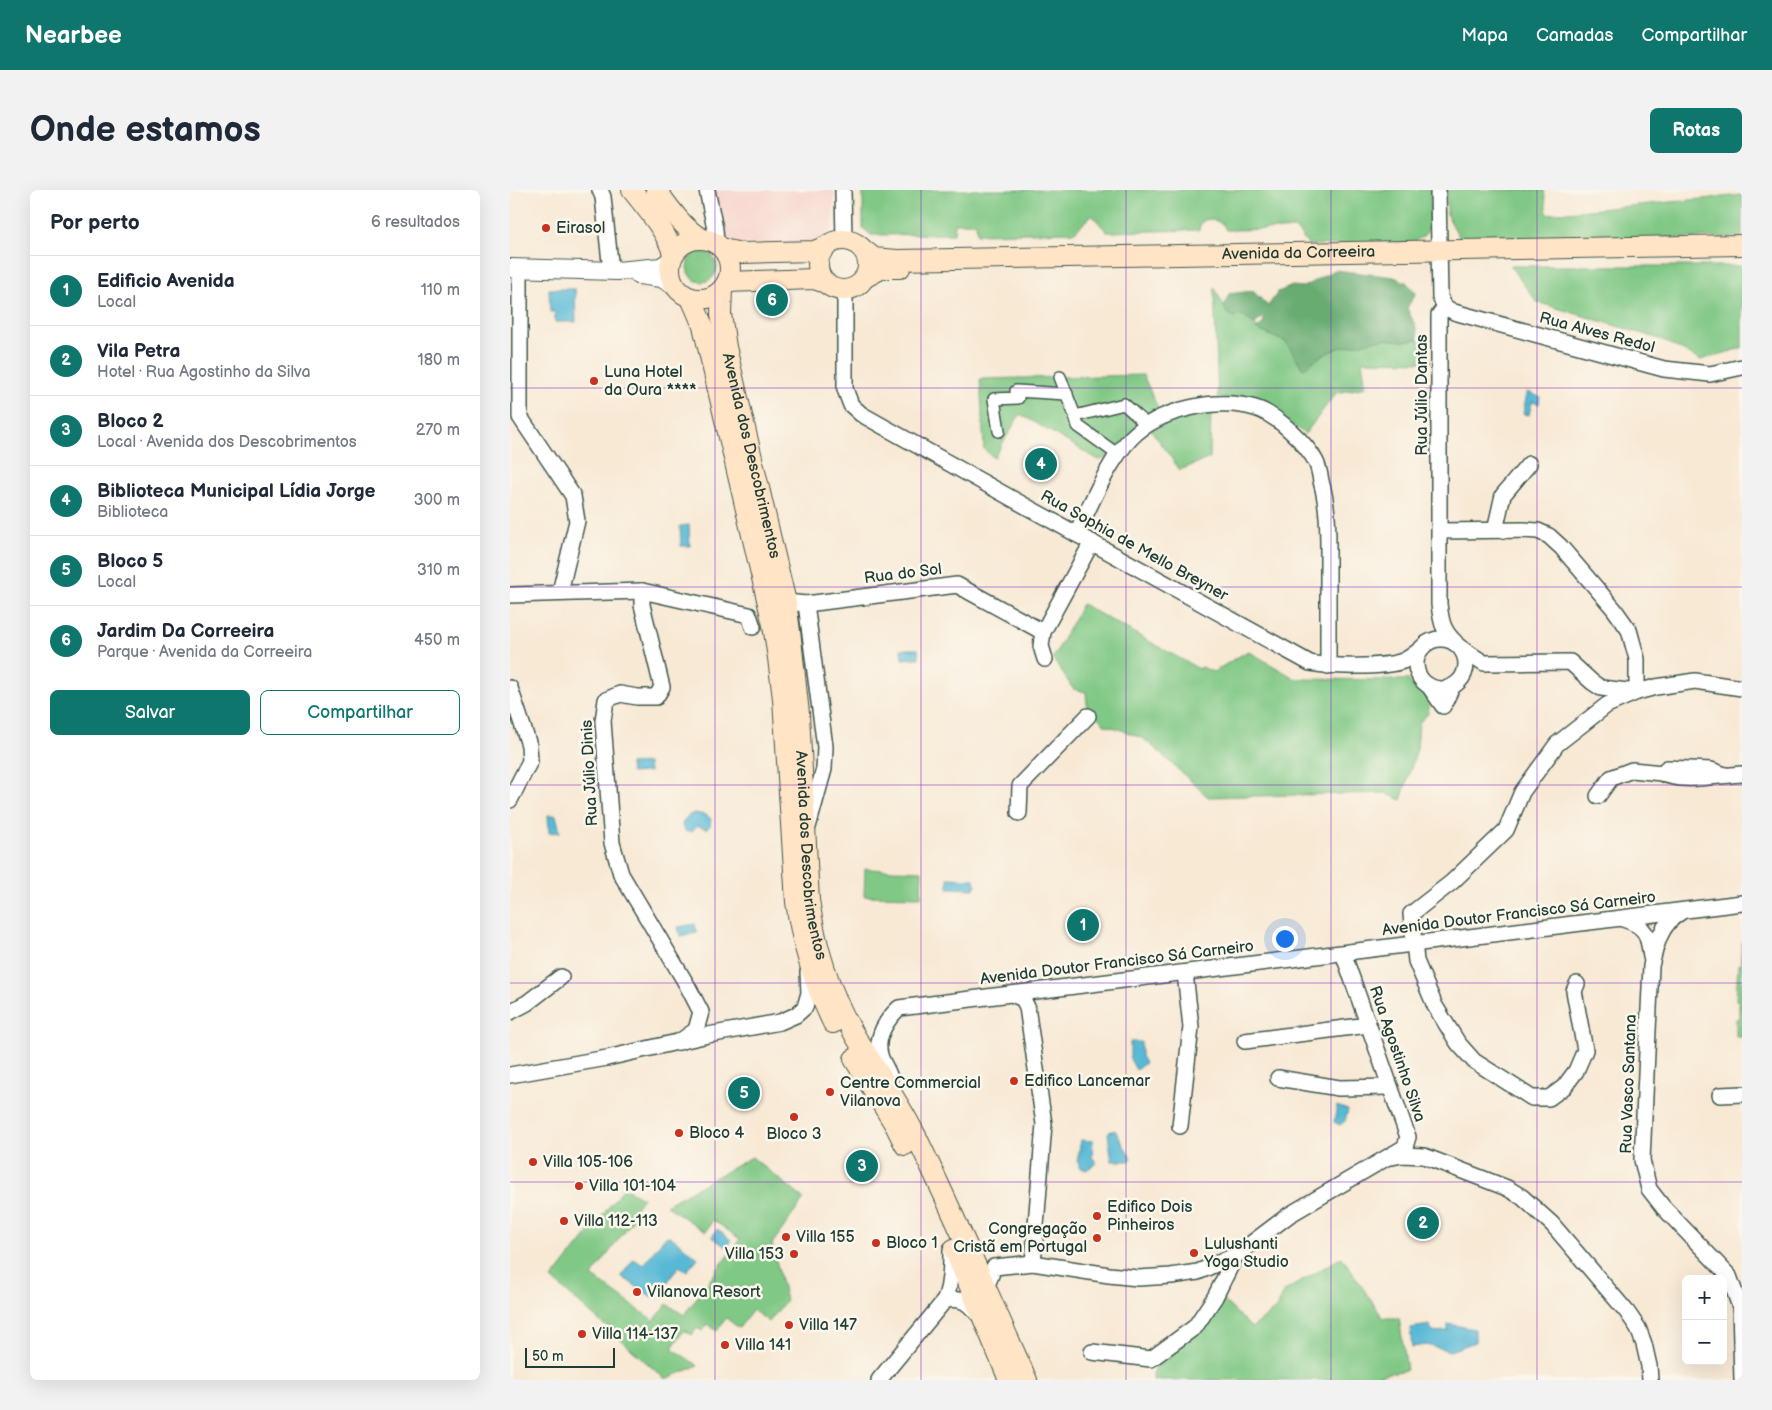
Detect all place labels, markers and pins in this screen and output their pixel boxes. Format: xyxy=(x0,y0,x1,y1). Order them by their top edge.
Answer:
place label: Eirasol xyxy=(556,219,605,238)
marker: Eirasol xyxy=(540,222,552,234)
pin: 6 xyxy=(756,281,788,319)
place label: Luna Hotel da Oura **** xyxy=(604,363,696,400)
marker: Luna Hotel da Oura **** xyxy=(588,375,600,387)
pin: 4 xyxy=(1025,445,1057,483)
pin: 1 xyxy=(1067,906,1099,944)
place label: Edifico Lancemar xyxy=(1024,1072,1150,1091)
pin: 5 xyxy=(728,1074,760,1112)
place label: Centre Commercial Vilanova xyxy=(840,1074,981,1111)
marker: Edifico Lancemar xyxy=(1008,1075,1020,1087)
marker: Centre Commercial Vilanova xyxy=(824,1086,836,1098)
marker: Bloco 3 xyxy=(788,1111,800,1123)
place label: Bloco 4 xyxy=(689,1124,744,1143)
place label: Bloco 3 xyxy=(766,1125,822,1144)
marker: Bloco 4 xyxy=(673,1127,685,1139)
pin: 3 xyxy=(846,1147,878,1185)
place label: Villa 105-106 xyxy=(543,1153,633,1172)
marker: Villa 105-106 xyxy=(527,1156,539,1168)
place label: Villa 101-104 xyxy=(589,1177,676,1196)
marker: Villa 101-104 xyxy=(573,1180,585,1192)
place label: Edifico Dois Pinheiros xyxy=(1107,1198,1192,1235)
pin: 2 xyxy=(1407,1204,1439,1242)
marker: Edifico Dois Pinheiros xyxy=(1091,1210,1103,1222)
place label: Villa 112-113 xyxy=(574,1212,658,1231)
marker: Villa 112-113 xyxy=(558,1215,570,1227)
place label: Congregação Cristã em Portugal xyxy=(953,1220,1087,1257)
place label: Villa 155 xyxy=(796,1228,855,1247)
marker: Villa 155 xyxy=(780,1231,792,1243)
marker: Congregação Cristã em Portugal xyxy=(1091,1232,1103,1244)
place label: Bloco 1 xyxy=(886,1234,938,1253)
place label: Lulushanti Yoga Studio xyxy=(1203,1235,1289,1272)
marker: Bloco 1 xyxy=(870,1237,882,1249)
place label: Villa 153 xyxy=(725,1245,784,1264)
marker: Lulushanti Yoga Studio xyxy=(1188,1247,1200,1259)
marker: Villa 153 xyxy=(788,1248,800,1260)
place label: Vilanova Resort xyxy=(647,1283,761,1302)
marker: Vilanova Resort xyxy=(631,1286,643,1298)
place label: Villa 147 xyxy=(799,1316,857,1335)
marker: Villa 147 xyxy=(783,1319,795,1331)
place label: Villa 114-137 xyxy=(592,1325,678,1344)
marker: Villa 114-137 xyxy=(576,1328,588,1340)
place label: Villa 141 xyxy=(735,1336,791,1355)
marker: Villa 141 xyxy=(719,1339,731,1351)

